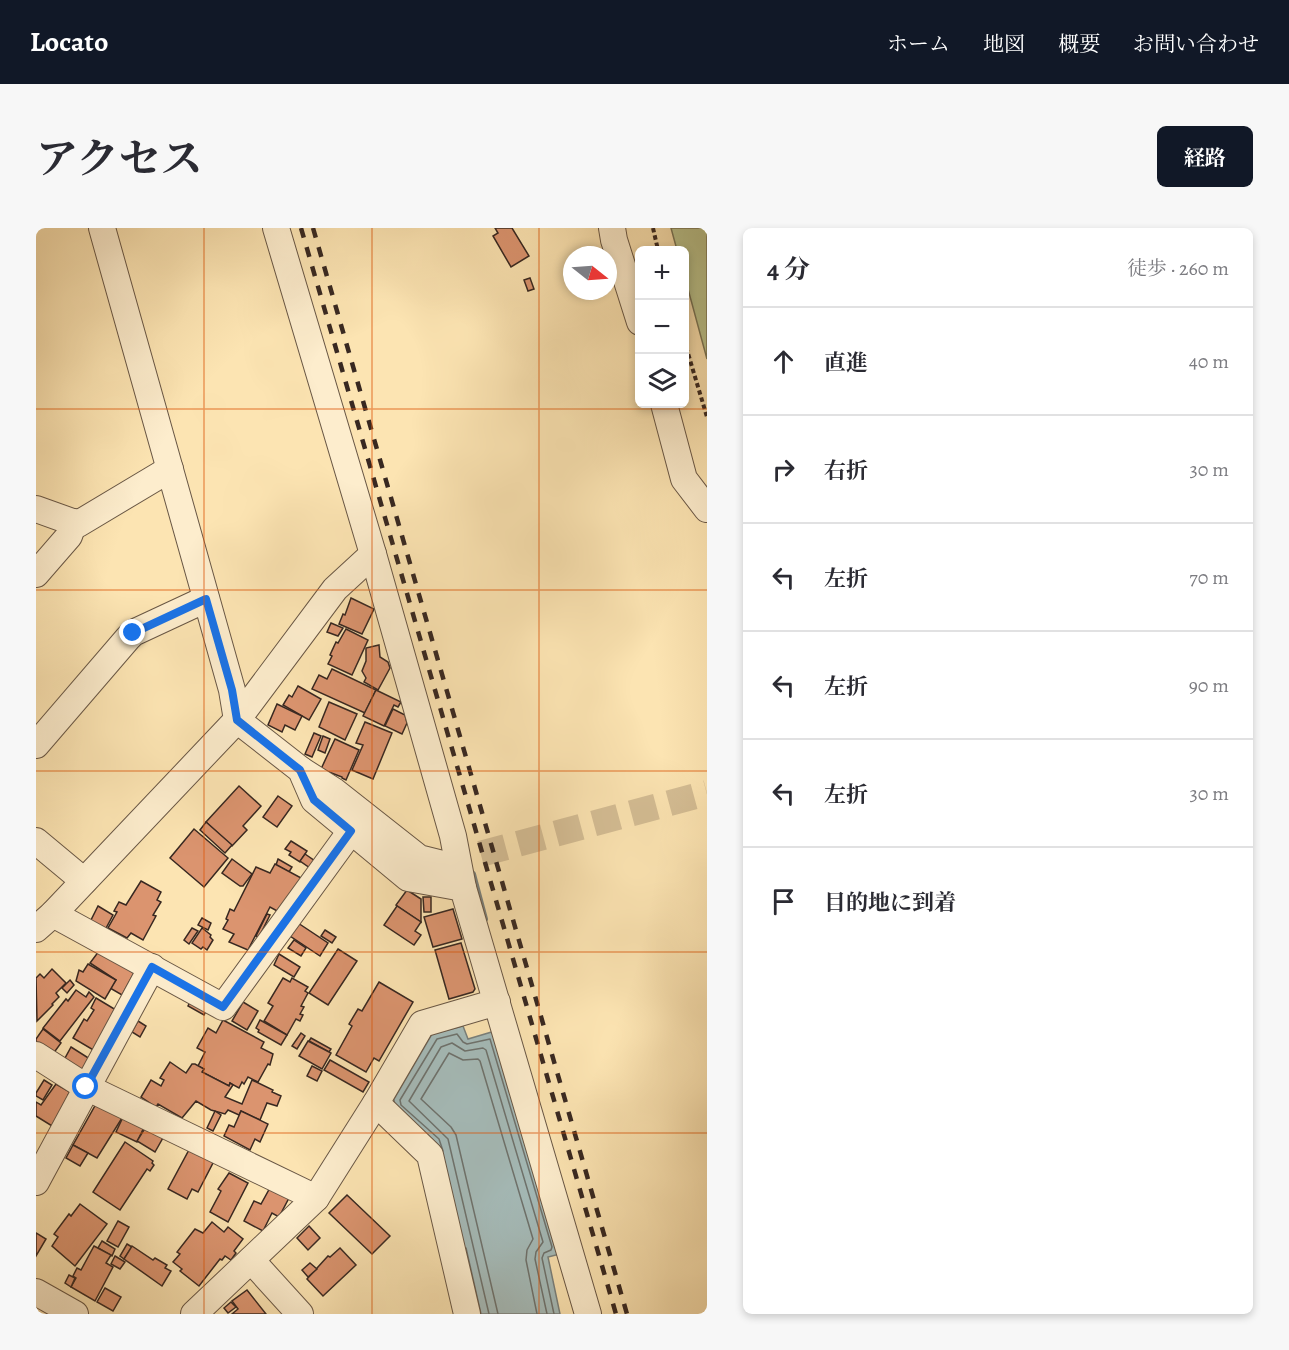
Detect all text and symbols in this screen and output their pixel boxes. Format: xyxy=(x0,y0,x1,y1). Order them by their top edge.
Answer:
text: Locato xyxy=(30,23,108,61)
text: ホーム xyxy=(887,30,950,58)
text: 地図 xyxy=(983,30,1025,58)
text: 概要 xyxy=(1058,30,1100,58)
text: お問い合わせ xyxy=(1133,30,1259,58)
button: 経路 xyxy=(1157,126,1253,187)
text: アクセス xyxy=(36,130,203,187)
north arrow xyxy=(563,246,617,300)
map controls xyxy=(635,246,689,408)
button: + xyxy=(635,246,689,300)
text: 4 分 xyxy=(767,252,810,287)
text: 徒歩 · 260 m xyxy=(1127,255,1229,282)
button: − xyxy=(635,300,689,354)
icon: ahead xyxy=(767,345,800,378)
text: 直進 xyxy=(824,348,868,378)
text: 40 m xyxy=(1189,348,1229,375)
button: layers xyxy=(635,354,689,408)
icon: right xyxy=(767,453,800,486)
text: 右折 xyxy=(824,456,868,486)
text: 30 m xyxy=(1189,456,1229,483)
icon: left xyxy=(767,561,800,594)
text: 左折 xyxy=(824,564,868,594)
text: 70 m xyxy=(1189,564,1229,591)
route end xyxy=(119,619,145,645)
icon: left xyxy=(767,669,800,702)
text: 左折 xyxy=(824,672,868,702)
text: 90 m xyxy=(1189,672,1229,699)
icon: left xyxy=(767,777,800,810)
text: 左折 xyxy=(824,780,868,810)
text: 30 m xyxy=(1189,780,1229,807)
icon: arrive xyxy=(767,885,800,918)
text: 目的地に到着 xyxy=(824,888,956,918)
route start xyxy=(72,1073,98,1099)

